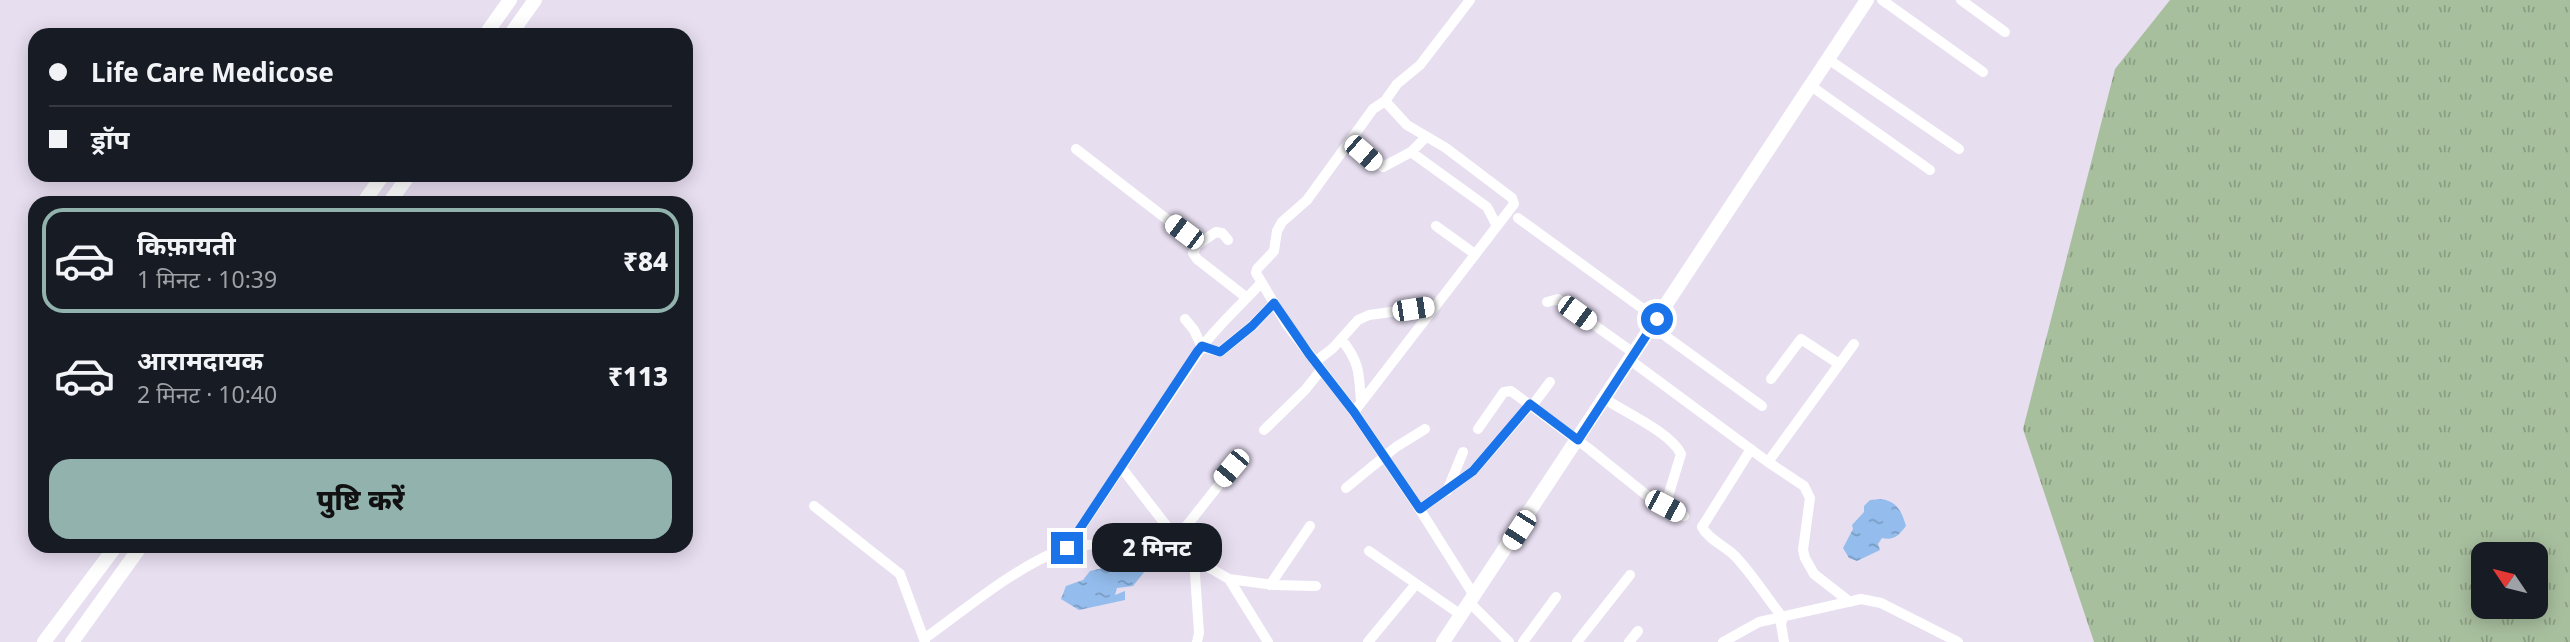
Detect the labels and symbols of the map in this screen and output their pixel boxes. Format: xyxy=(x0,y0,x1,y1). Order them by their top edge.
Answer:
car xyxy=(1341,131,1386,175)
car xyxy=(1161,211,1208,253)
car xyxy=(1554,292,1601,334)
car xyxy=(1391,295,1436,323)
route start xyxy=(1641,303,1673,335)
car xyxy=(1210,445,1253,491)
car xyxy=(1642,487,1689,525)
car xyxy=(1499,507,1540,553)
callout: 2 मिनट xyxy=(1092,524,1221,572)
route end xyxy=(1051,532,1083,564)
north arrow xyxy=(2471,542,2548,620)

